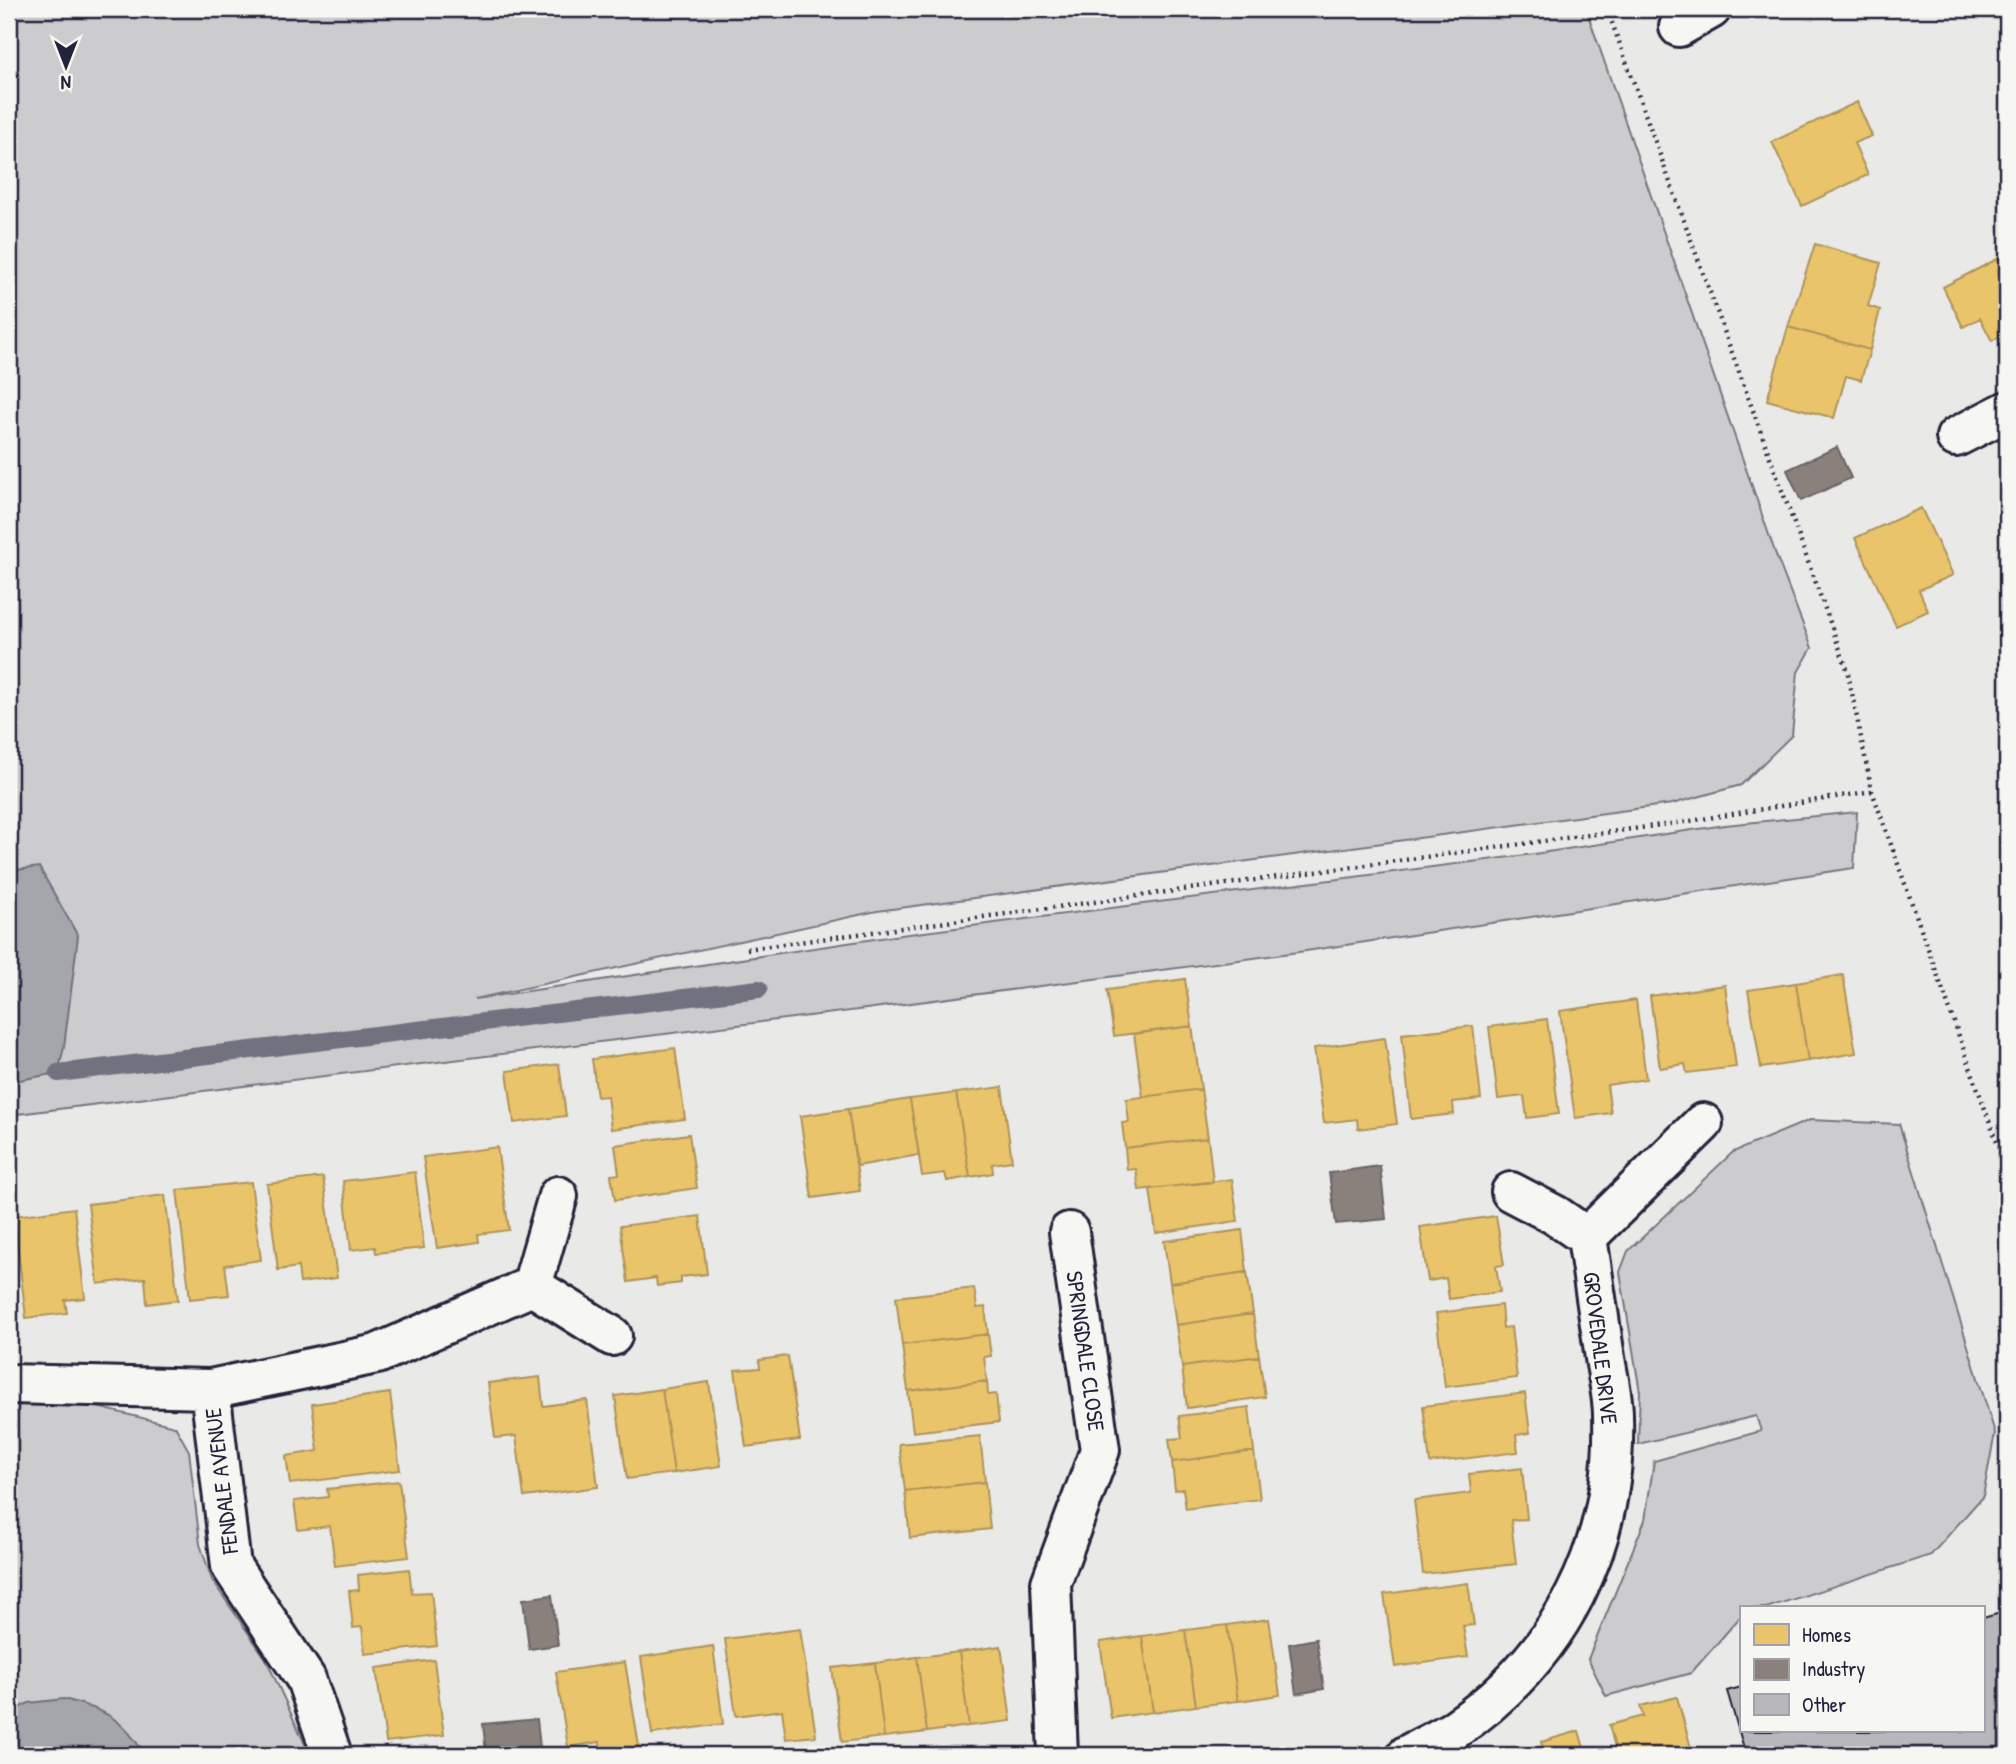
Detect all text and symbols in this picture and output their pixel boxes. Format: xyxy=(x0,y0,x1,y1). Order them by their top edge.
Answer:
north arrow xyxy=(32,32,102,102)
text: N xyxy=(61,70,71,96)
street label: SPRINGDALE CLOSE xyxy=(1059,1269,1113,1433)
street label: GROVEDALE DRIVE xyxy=(1576,1270,1626,1426)
street label: FENDALE AVENUE xyxy=(197,1406,245,1557)
legend xyxy=(1740,1606,1984,1732)
text: Homes xyxy=(1802,1620,1851,1649)
text: Industry xyxy=(1802,1654,1865,1683)
text: Other xyxy=(1802,1690,1846,1719)

